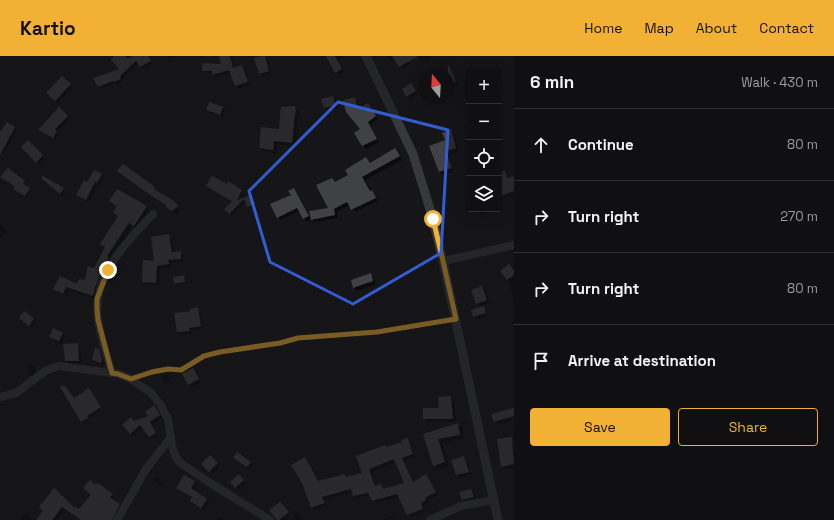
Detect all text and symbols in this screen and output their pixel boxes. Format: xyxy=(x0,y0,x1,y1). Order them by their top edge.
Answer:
text: Kartio xyxy=(20,16,76,41)
text: Home xyxy=(584,19,622,37)
text: Map xyxy=(644,19,674,37)
text: About xyxy=(696,19,737,37)
text: Contact xyxy=(759,19,814,37)
north arrow xyxy=(418,68,454,104)
map controls xyxy=(466,68,502,212)
button: + xyxy=(466,68,502,104)
text: 6 min xyxy=(530,71,574,93)
text: Walk · 430 m xyxy=(741,74,818,91)
button: − xyxy=(466,104,502,140)
icon: ahead xyxy=(530,134,552,156)
text: Continue xyxy=(568,135,634,154)
text: 80 m xyxy=(787,136,818,153)
button: locate xyxy=(466,140,502,176)
button: layers xyxy=(466,176,502,212)
icon: right xyxy=(530,206,552,228)
text: Turn right xyxy=(568,207,639,226)
text: 270 m xyxy=(780,208,818,225)
route start xyxy=(424,210,442,228)
route end xyxy=(99,261,117,279)
icon: right xyxy=(530,278,552,300)
text: Turn right xyxy=(568,279,639,298)
text: 80 m xyxy=(787,280,818,297)
icon: arrive xyxy=(530,350,552,372)
text: Arrive at destination xyxy=(568,351,716,370)
button: Save xyxy=(530,408,670,446)
button: Share xyxy=(678,408,818,446)

